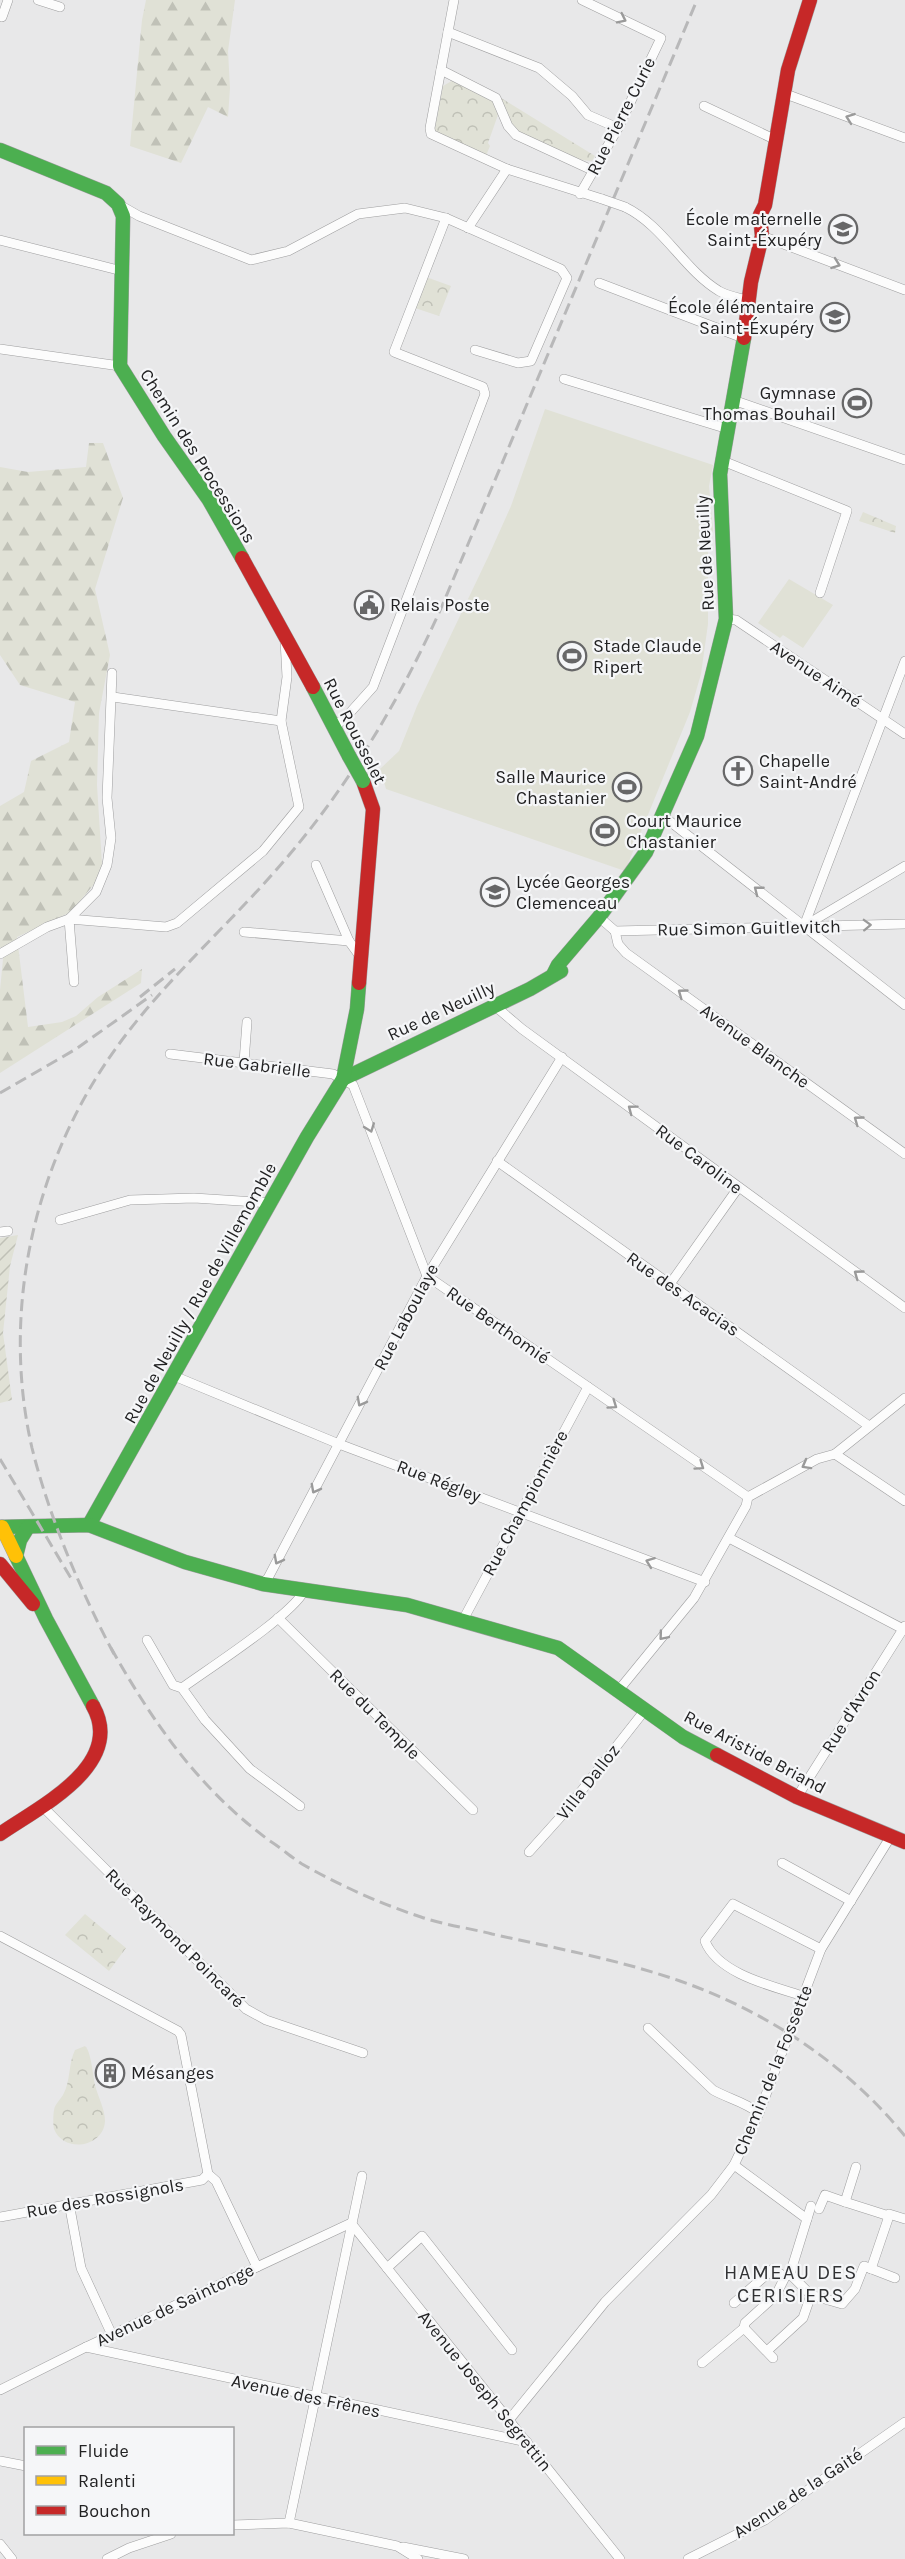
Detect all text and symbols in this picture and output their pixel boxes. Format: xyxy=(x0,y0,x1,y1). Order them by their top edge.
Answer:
one-way arrow xyxy=(615,12,626,23)
street label: Rue Pierre Curie xyxy=(582,53,660,179)
one-way arrow xyxy=(845,112,856,125)
place label: École maternelle Saint-Éxupéry xyxy=(686,207,823,251)
school or university icon: École maternelle Saint-Éxupéry xyxy=(827,213,859,245)
one-way arrow xyxy=(830,257,841,269)
place label: École élémentaire Saint-Éxupéry xyxy=(668,295,815,339)
school or university icon: École élémentaire Saint-Éxupéry xyxy=(819,301,851,333)
street label: Chemin des Processions xyxy=(135,365,261,547)
place label: Gymnase Thomas Bouhail xyxy=(703,382,836,425)
sports icon: Gymnase Thomas Bouhail xyxy=(841,387,873,419)
street label: Rue de Neuilly xyxy=(691,494,719,611)
public building icon: Relais Poste xyxy=(353,589,385,621)
place label: Relais Poste xyxy=(390,594,490,616)
place label: Stade Claude Ripert xyxy=(593,635,702,678)
street label: Avenue Aimé xyxy=(766,635,866,713)
sports icon: Stade Claude Ripert xyxy=(556,640,588,672)
street label: Rue Rousselet xyxy=(319,674,391,788)
place label: Chapelle Saint-André xyxy=(759,750,857,793)
church icon: Chapelle Saint-André xyxy=(722,755,754,787)
place label: Salle Maurice Chastanier xyxy=(495,766,606,809)
sports icon: Salle Maurice Chastanier xyxy=(611,771,643,803)
place label: Court Maurice Chastanier xyxy=(626,810,742,853)
sports icon: Court Maurice Chastanier xyxy=(589,815,621,847)
place label: Lycée Georges Clemenceau xyxy=(516,871,630,914)
school or university icon: Lycée Georges Clemenceau xyxy=(479,876,511,908)
one-way arrow xyxy=(754,887,765,898)
street label: Rue Simon Guitlevitch xyxy=(657,915,841,941)
one-way arrow xyxy=(863,918,872,931)
street label: Rue de Neuilly xyxy=(384,976,499,1045)
one-way arrow xyxy=(678,990,689,1001)
street label: Avenue Blanche xyxy=(696,999,814,1093)
street label: Rue Gabrielle xyxy=(202,1047,312,1083)
one-way arrow xyxy=(628,1106,639,1117)
one-way arrow xyxy=(853,1116,864,1127)
street label: Rue Caroline xyxy=(651,1119,747,1199)
one-way arrow xyxy=(363,1122,375,1133)
street label: Rue de Neuilly / Rue de Villemomble xyxy=(119,1159,281,1427)
street label: Rue des Acacias xyxy=(622,1247,744,1341)
street label: Rue Laboulaye xyxy=(369,1260,443,1374)
one-way arrow xyxy=(853,1270,864,1281)
street label: Rue Berthomié xyxy=(442,1281,554,1369)
one-way arrow xyxy=(357,1396,368,1406)
one-way arrow xyxy=(606,1398,617,1409)
street label: Rue Championnière xyxy=(477,1426,573,1580)
street label: Rue Régley xyxy=(394,1455,485,1507)
one-way arrow xyxy=(801,1458,812,1469)
one-way arrow xyxy=(694,1459,705,1470)
one-way arrow xyxy=(311,1483,322,1493)
one-way arrow xyxy=(274,1553,285,1564)
one-way arrow xyxy=(645,1556,656,1569)
one-way arrow xyxy=(660,1629,671,1640)
street label: Rue du Temple xyxy=(325,1664,425,1764)
street label: Rue d'Avron xyxy=(817,1665,885,1757)
street label: Rue Aristide Briand xyxy=(680,1705,830,1799)
street label: Villa Dalloz xyxy=(552,1740,624,1824)
street label: Rue Raymond Poincaré xyxy=(101,1864,249,2012)
street label: Chemin de la Fossette xyxy=(729,1982,817,2158)
building icon: Mésanges xyxy=(94,2057,126,2089)
place label: Mésanges xyxy=(131,2062,215,2084)
street label: Rue des Rossignols xyxy=(25,2173,185,2223)
street label: Avenue de Saintonge xyxy=(93,2259,257,2351)
district label: HAMEAU DES CERISIERS xyxy=(724,2261,858,2307)
street label: Avenue Joseph Segrettin xyxy=(413,2306,557,2476)
street label: Avenue des Frênes xyxy=(229,2369,383,2423)
legend xyxy=(24,2427,234,2535)
text: Fluide xyxy=(78,2440,129,2462)
street label: Avenue de la Gaité xyxy=(729,2443,867,2543)
text: Ralenti xyxy=(78,2470,136,2492)
text: Bouchon xyxy=(78,2500,151,2522)

